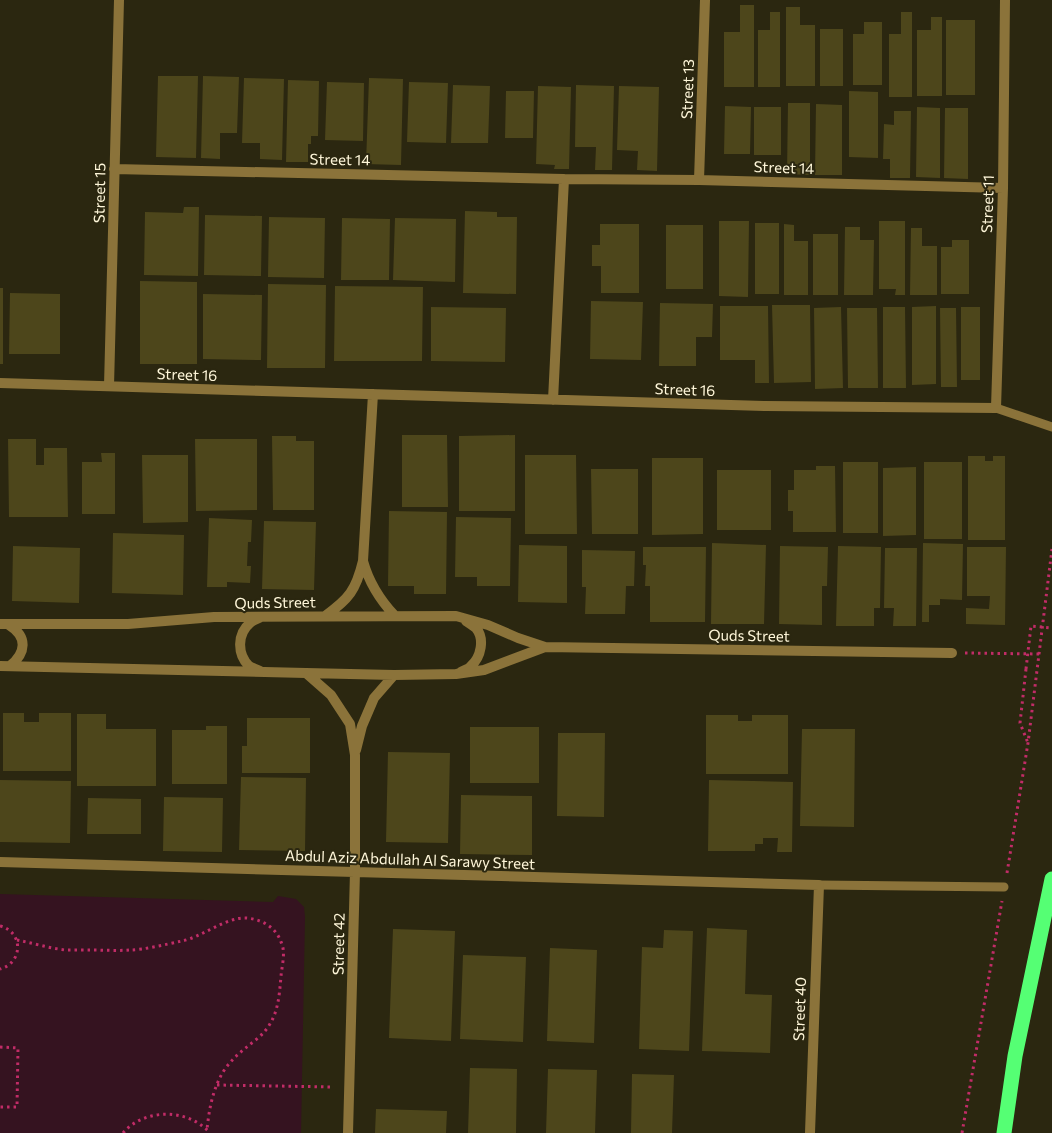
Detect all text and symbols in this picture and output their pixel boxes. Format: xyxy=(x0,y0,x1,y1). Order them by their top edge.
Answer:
street label: Street 13 xyxy=(677,59,697,119)
street label: Street 14 xyxy=(310,149,370,169)
street label: Street 14 xyxy=(753,157,815,177)
street label: Street 15 xyxy=(89,163,109,223)
street label: Street 11 xyxy=(977,175,997,233)
street label: Street 16 xyxy=(156,364,218,384)
street label: Street 16 xyxy=(654,379,716,399)
street label: Quds Street xyxy=(234,592,316,612)
street label: Quds Street xyxy=(708,625,790,645)
street label: Abdul Aziz Abdullah Al Sarawy Street xyxy=(285,846,535,872)
street label: Street 42 xyxy=(328,913,348,975)
street label: Street 40 xyxy=(789,977,809,1041)

